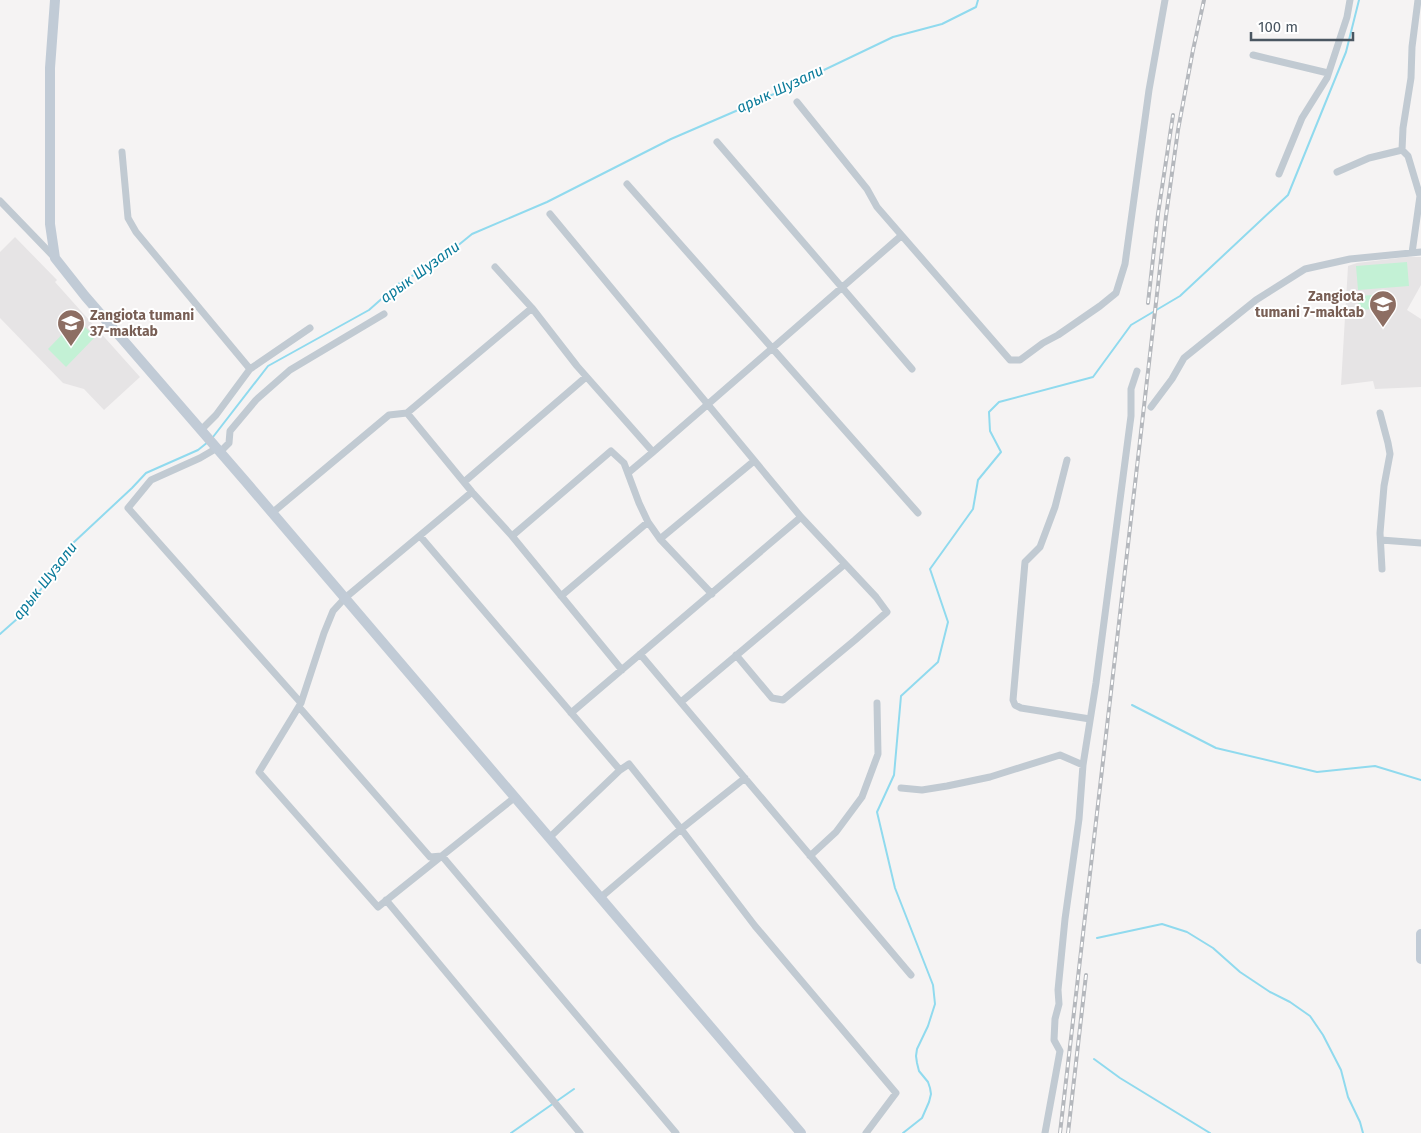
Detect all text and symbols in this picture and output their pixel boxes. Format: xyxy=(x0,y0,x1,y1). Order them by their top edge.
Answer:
scale bar xyxy=(1251,10,1354,42)
text: 100 m xyxy=(1258,18,1298,36)
water label: арык Шузали xyxy=(734,61,826,117)
water label: арык Шузали xyxy=(377,237,463,307)
place label: Zangiota tumani 7-maktab xyxy=(1255,288,1364,321)
school or university icon: Zangiota tumani 7-maktab xyxy=(1368,289,1398,328)
place label: Zangiota tumani 37-maktab xyxy=(89,307,194,340)
school or university icon: Zangiota tumani 37-maktab xyxy=(56,308,86,347)
water label: арык Шузали xyxy=(9,538,81,624)

